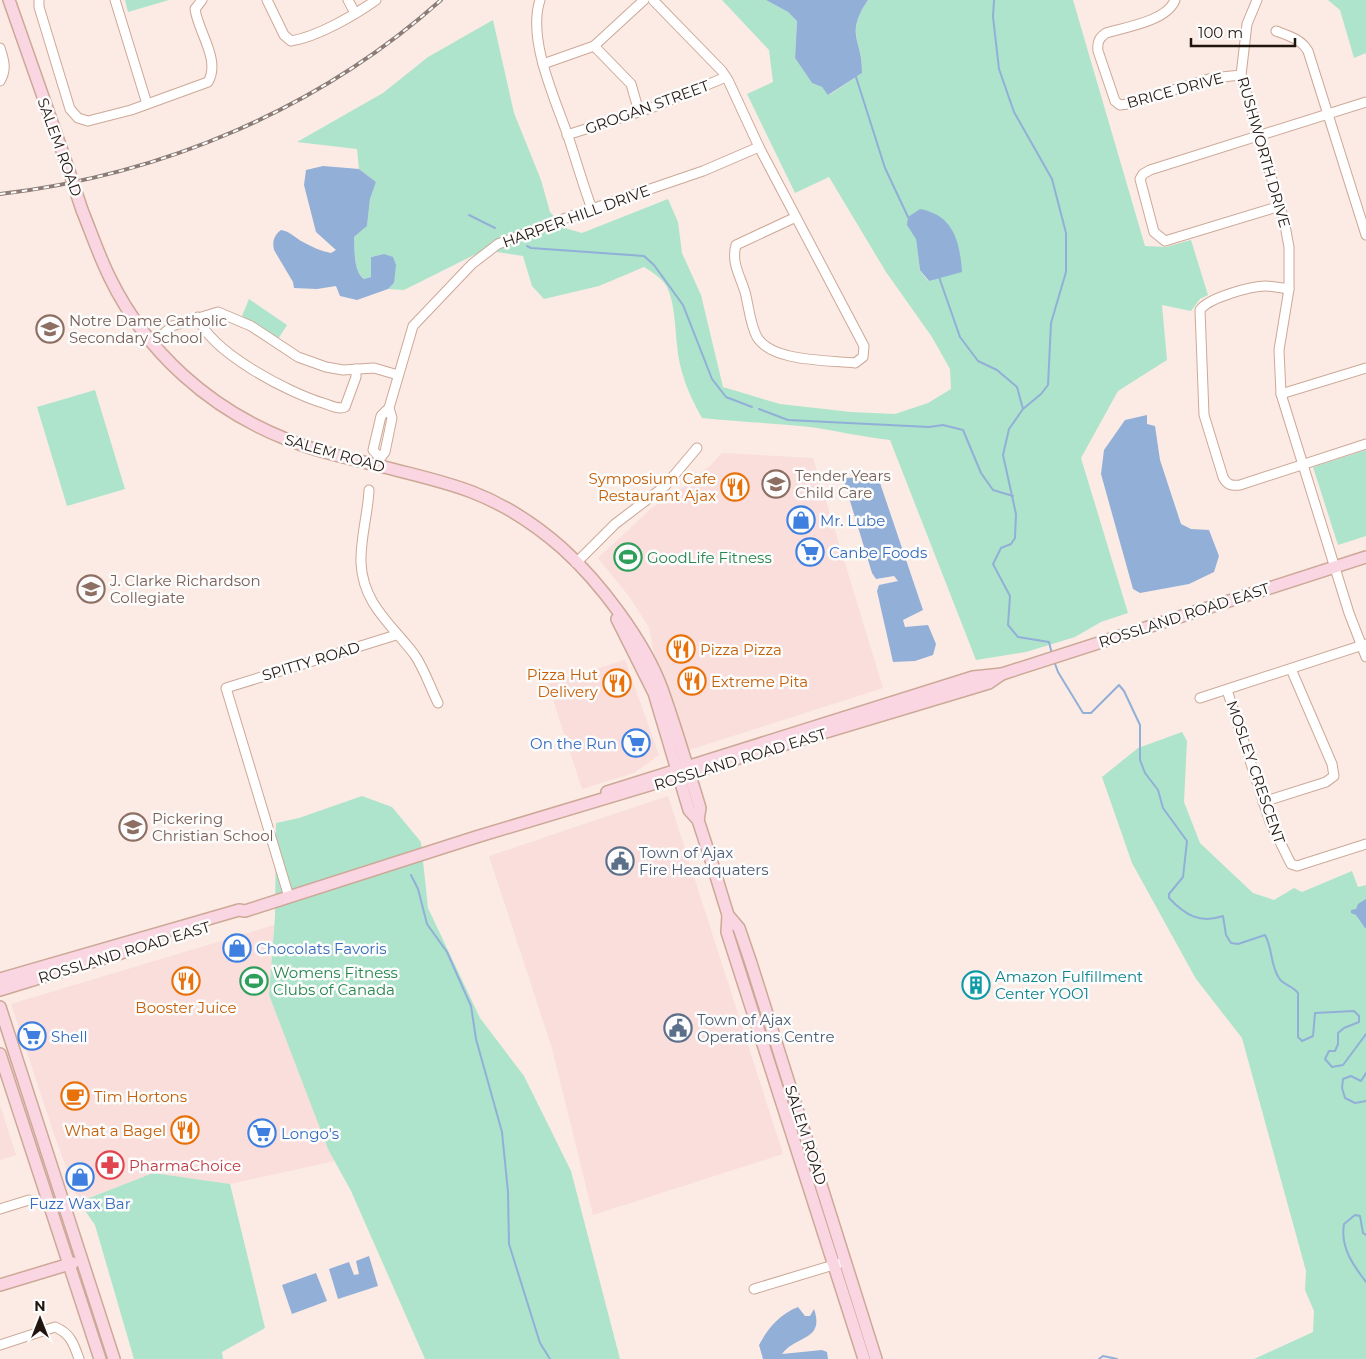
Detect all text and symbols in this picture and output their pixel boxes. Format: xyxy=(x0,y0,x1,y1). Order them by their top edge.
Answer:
scale bar xyxy=(1191,15,1295,47)
text: 100 m xyxy=(1198,23,1243,42)
street label: BRICE DRIVE xyxy=(1125,68,1225,112)
street label: RUSHWORTH DRIVE xyxy=(1233,74,1295,230)
street label: GROGAN STREET xyxy=(582,76,712,138)
street label: SALEM ROAD xyxy=(33,95,87,199)
street label: HARPER HILL DRIVE xyxy=(500,181,652,251)
place label: Notre Dame Catholic Secondary School xyxy=(69,311,227,347)
school or university icon: Notre Dame Catholic Secondary School xyxy=(35,314,65,344)
street label: SALEM ROAD xyxy=(283,430,387,476)
place label: Tender Years Child Care xyxy=(795,466,891,502)
place label: Symposium Cafe Restaurant Ajax xyxy=(588,469,716,505)
school or university icon: Tender Years Child Care xyxy=(761,469,791,499)
restaurant icon: Symposium Cafe Restaurant Ajax xyxy=(720,472,750,502)
shop icon: Mr. Lube xyxy=(786,505,816,535)
place label: Mr. Lube xyxy=(820,511,885,530)
supermarket icon: Canbe Foods xyxy=(795,537,825,567)
sports icon: GoodLife Fitness xyxy=(613,542,643,572)
place label: Canbe Foods xyxy=(829,543,927,562)
place label: GoodLife Fitness xyxy=(647,548,772,567)
place label: J. Clarke Richardson Collegiate xyxy=(109,571,261,607)
school or university icon: J. Clarke Richardson Collegiate xyxy=(76,574,106,604)
street label: ROSSLAND ROAD EAST xyxy=(1096,578,1272,652)
restaurant icon: Pizza Pizza xyxy=(666,634,696,664)
street label: SPITTY ROAD xyxy=(260,637,362,685)
place label: Pizza Pizza xyxy=(700,640,782,659)
place label: Pizza Hut Delivery xyxy=(527,665,599,701)
restaurant icon: Extreme Pita xyxy=(677,666,707,696)
restaurant icon: Pizza Hut Delivery xyxy=(602,668,632,698)
place label: Extreme Pita xyxy=(711,672,808,691)
street label: MOSLEY CRESCENT xyxy=(1223,698,1290,847)
street label: ROSSLAND ROAD EAST xyxy=(652,724,829,794)
supermarket icon: On the Run xyxy=(621,728,651,758)
place label: On the Run xyxy=(530,734,617,753)
place label: Pickering Christian School xyxy=(152,809,274,845)
school or university icon: Pickering Christian School xyxy=(118,812,148,842)
place label: Town of Ajax Fire Headquaters xyxy=(639,843,769,879)
public building icon: Town of Ajax Fire Headquaters xyxy=(605,846,635,876)
street label: ROSSLAND ROAD EAST xyxy=(36,917,213,987)
shop icon: Chocolats Favoris xyxy=(222,933,252,963)
place label: Chocolats Favoris xyxy=(256,939,387,958)
place label: Womens Fitness Clubs of Canada xyxy=(273,963,398,999)
restaurant icon: Booster Juice xyxy=(171,966,201,996)
sports icon: Womens Fitness Clubs of Canada xyxy=(239,966,269,996)
place label: Amazon Fulfillment Center YOO1 xyxy=(995,967,1143,1003)
building icon: Amazon Fulfillment Center YOO1 xyxy=(961,970,991,1000)
place label: Booster Juice xyxy=(135,998,237,1017)
place label: Town of Ajax Operations Centre xyxy=(697,1010,834,1046)
public building icon: Town of Ajax Operations Centre xyxy=(663,1013,693,1043)
supermarket icon: Shell xyxy=(17,1021,47,1051)
place label: Shell xyxy=(51,1027,88,1046)
cafe icon: Tim Hortons xyxy=(60,1081,90,1111)
street label: SALEM ROAD xyxy=(781,1083,831,1187)
place label: Tim Hortons xyxy=(94,1087,187,1106)
restaurant icon: What a Bagel xyxy=(170,1115,200,1145)
supermarket icon: Longo's xyxy=(247,1118,277,1148)
place label: What a Bagel xyxy=(64,1121,166,1140)
place label: Longo's xyxy=(281,1124,339,1143)
pharmacy icon: PharmaChoice xyxy=(95,1150,125,1180)
place label: PharmaChoice xyxy=(129,1156,241,1175)
shop icon: Fuzz Wax Bar xyxy=(65,1162,95,1192)
place label: Fuzz Wax Bar xyxy=(29,1194,131,1213)
north arrow xyxy=(15,1294,65,1344)
text: N xyxy=(34,1297,46,1315)

